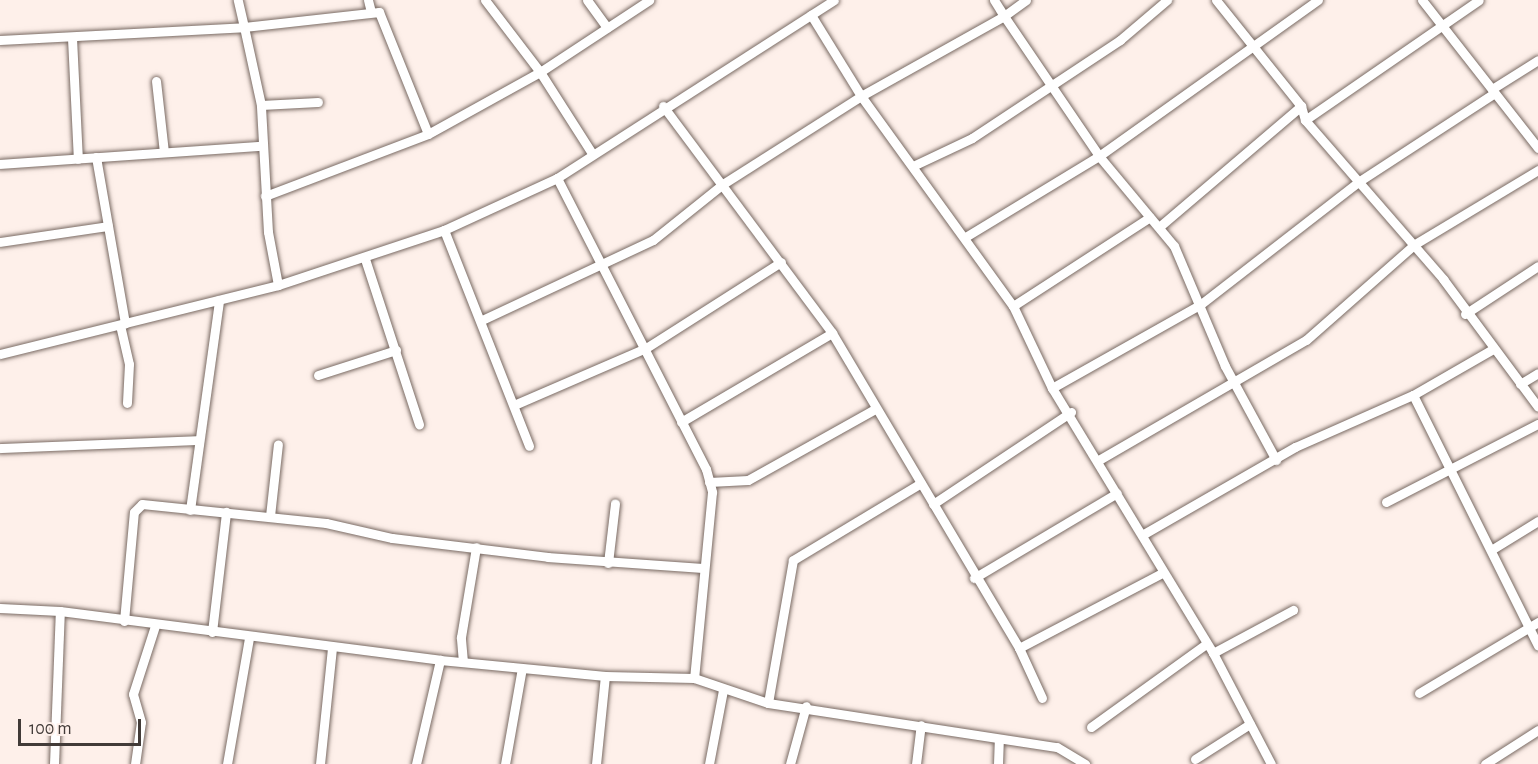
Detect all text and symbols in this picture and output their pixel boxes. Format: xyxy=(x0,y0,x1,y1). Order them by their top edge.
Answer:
scale bar xyxy=(21,707,144,745)
text: 100 m xyxy=(29,720,72,738)

